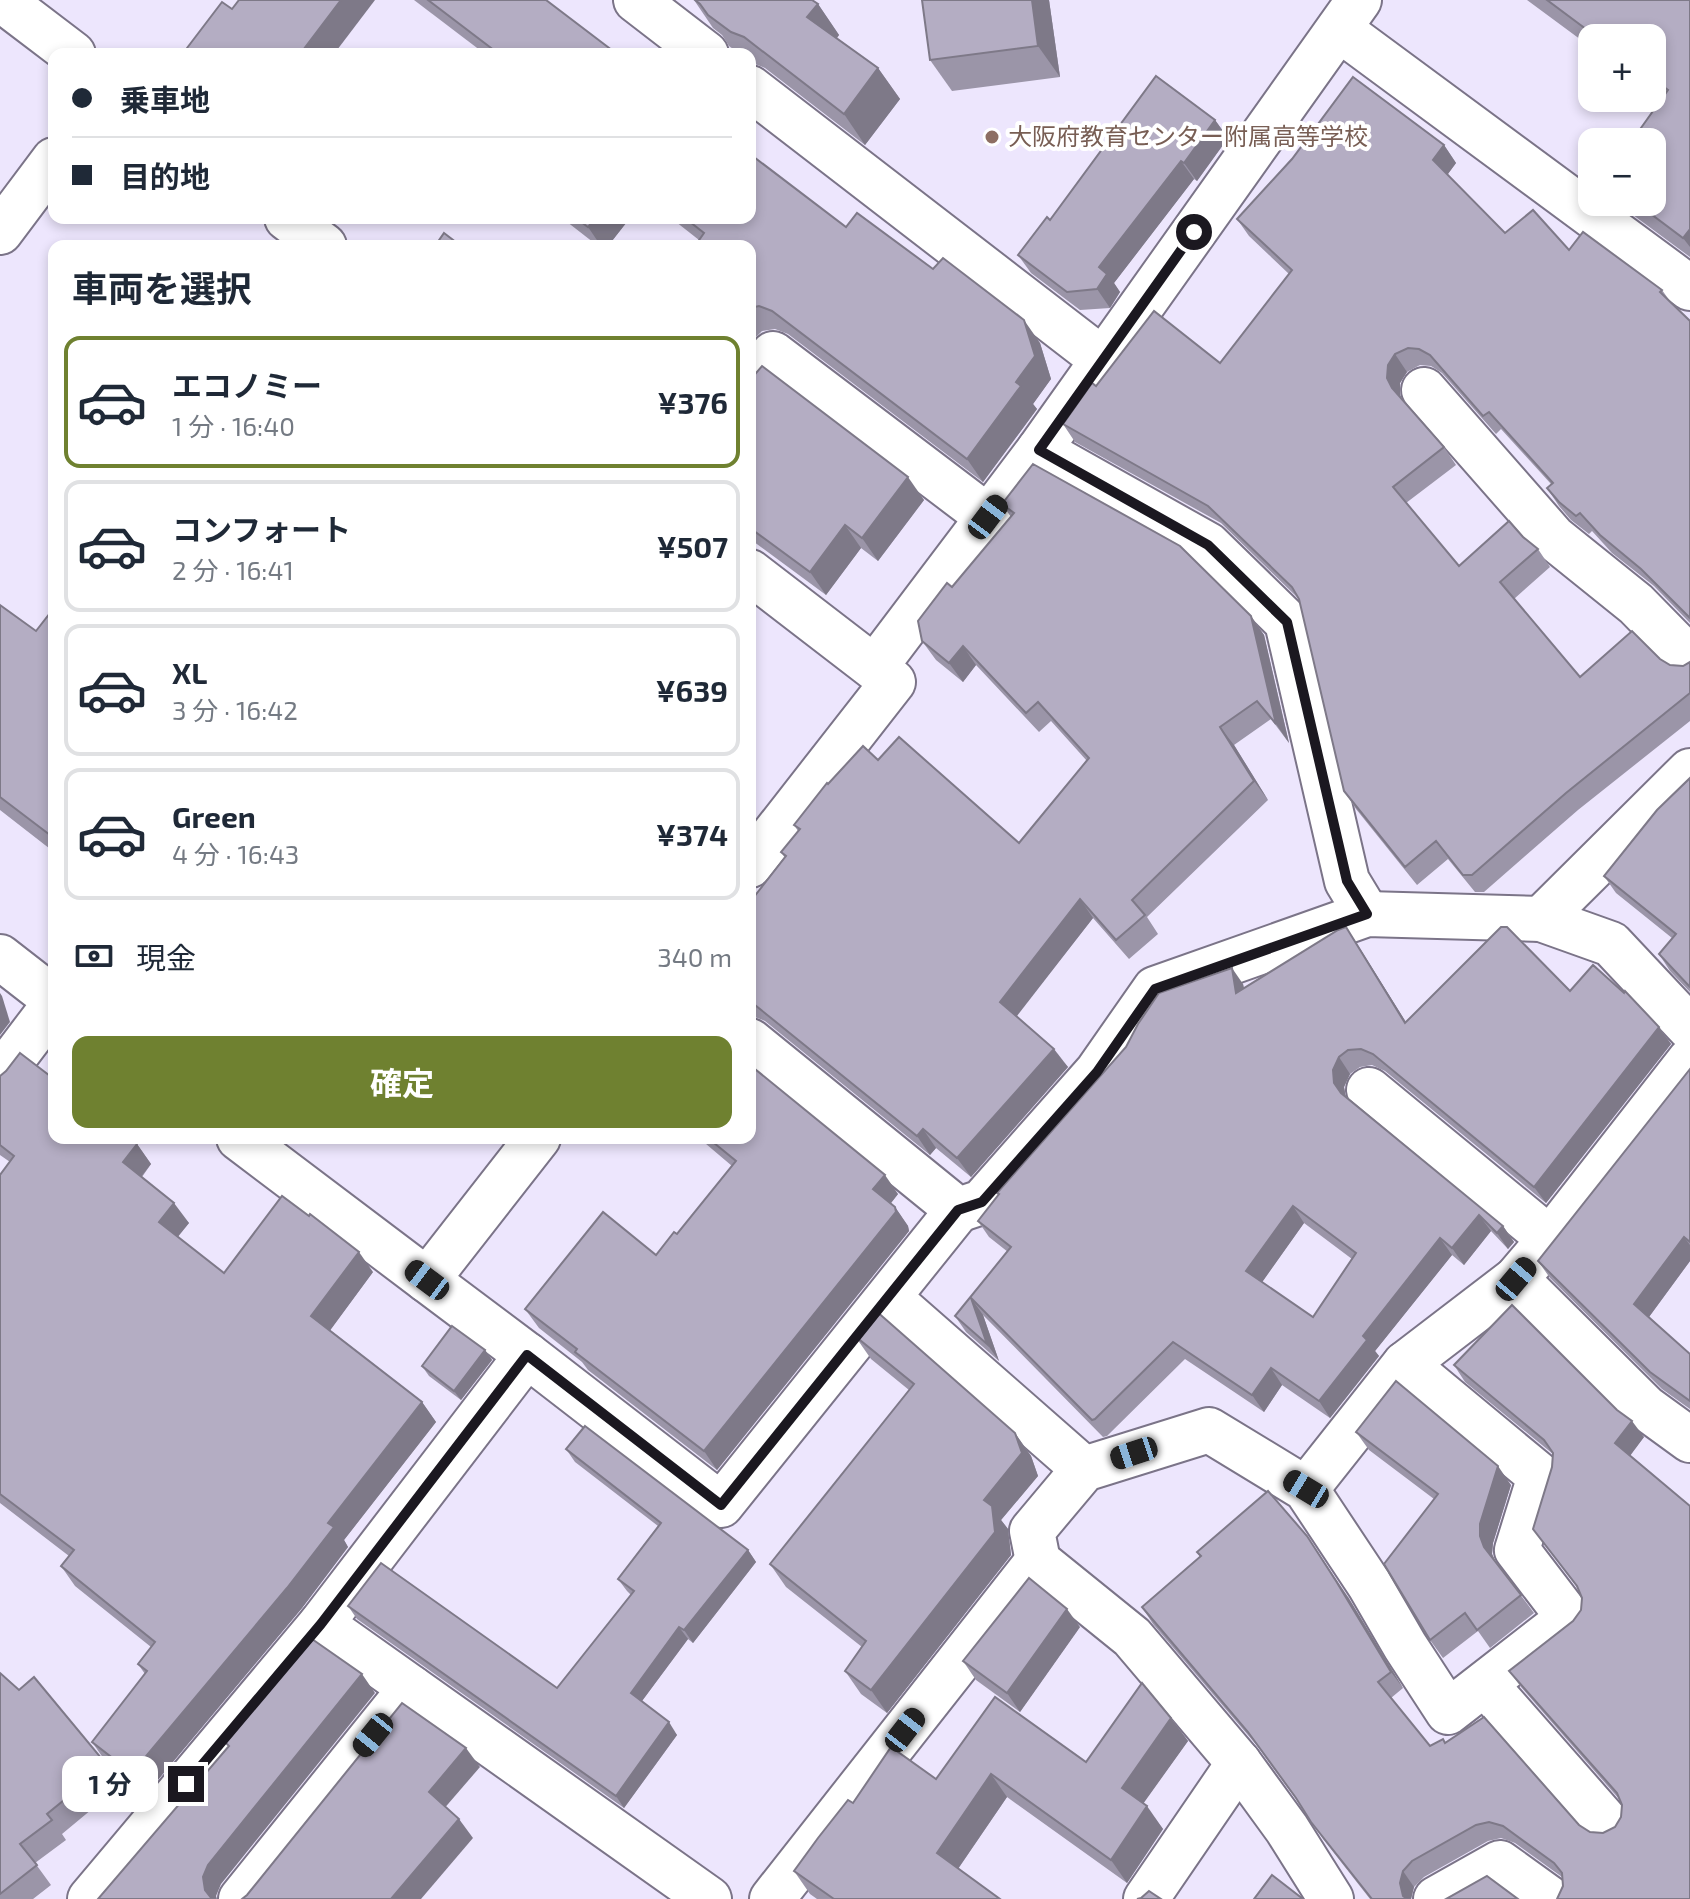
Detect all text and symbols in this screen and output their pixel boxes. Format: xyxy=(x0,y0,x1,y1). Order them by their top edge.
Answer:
map controls xyxy=(1578,24,1666,216)
button: + xyxy=(1578,24,1666,112)
text: 乗車地 xyxy=(120,81,210,117)
place label: 大阪府教育センター附属高等学校 xyxy=(1008,121,1368,150)
marker: 大阪府教育センター附属高等学校 xyxy=(983,128,1001,146)
button: − xyxy=(1578,128,1666,216)
text: 目的地 xyxy=(120,158,210,194)
route start xyxy=(1176,214,1212,250)
text: 車両を選択 xyxy=(72,266,252,309)
icon: car xyxy=(76,366,148,438)
text: エコノミー xyxy=(172,367,322,403)
text: ¥376 xyxy=(658,384,728,420)
text: 1 分 · 16:40 xyxy=(172,410,295,441)
car xyxy=(964,491,1012,543)
icon: car xyxy=(76,510,148,582)
text: コンフォート xyxy=(172,511,351,547)
text: ¥507 xyxy=(657,528,728,564)
text: 2 分 · 16:41 xyxy=(172,554,294,585)
icon: car xyxy=(76,654,148,726)
text: XL xyxy=(172,654,207,690)
text: ¥639 xyxy=(656,672,728,708)
text: 3 分 · 16:42 xyxy=(172,694,298,725)
icon: car xyxy=(76,798,148,870)
text: Green xyxy=(172,798,256,834)
text: ¥374 xyxy=(656,816,728,852)
text: 4 分 · 16:43 xyxy=(172,838,299,869)
icon: cash xyxy=(72,934,116,978)
text: 現金 xyxy=(136,939,196,975)
text: 340 m xyxy=(657,941,732,972)
button: 確定 xyxy=(72,1036,732,1128)
car xyxy=(1491,1253,1541,1305)
car xyxy=(401,1256,453,1304)
car xyxy=(1107,1434,1161,1472)
car xyxy=(1279,1466,1333,1512)
car xyxy=(881,1704,929,1756)
car xyxy=(349,1709,397,1761)
callout: 1 分 xyxy=(62,1756,158,1812)
route end xyxy=(168,1766,204,1802)
text: 1 分 xyxy=(89,1768,131,1799)

